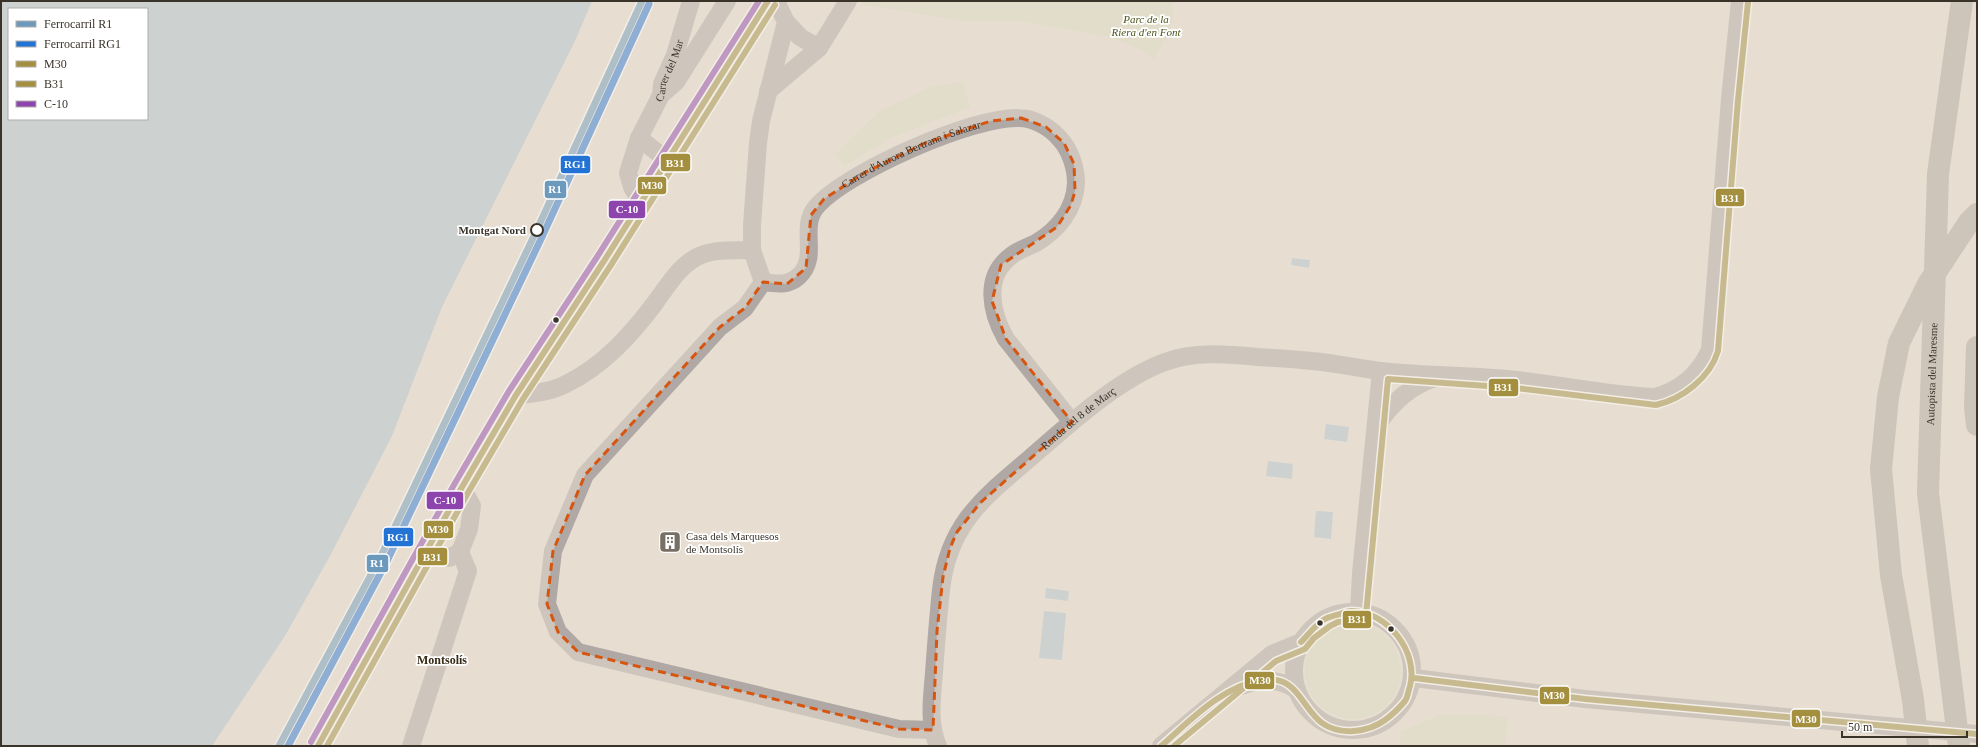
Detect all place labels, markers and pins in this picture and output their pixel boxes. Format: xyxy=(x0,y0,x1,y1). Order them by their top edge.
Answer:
marker: Montgat Nord xyxy=(530,223,544,237)
place label: Montgat Nord xyxy=(458,224,526,236)
unlabelled marker xyxy=(551,315,561,325)
building icon: Casa dels Marquesos de Montsolís xyxy=(657,529,683,555)
place label: Casa dels Marquesos de Montsolís xyxy=(686,530,779,555)
unlabelled marker xyxy=(1315,618,1325,628)
unlabelled marker xyxy=(1386,624,1396,634)

